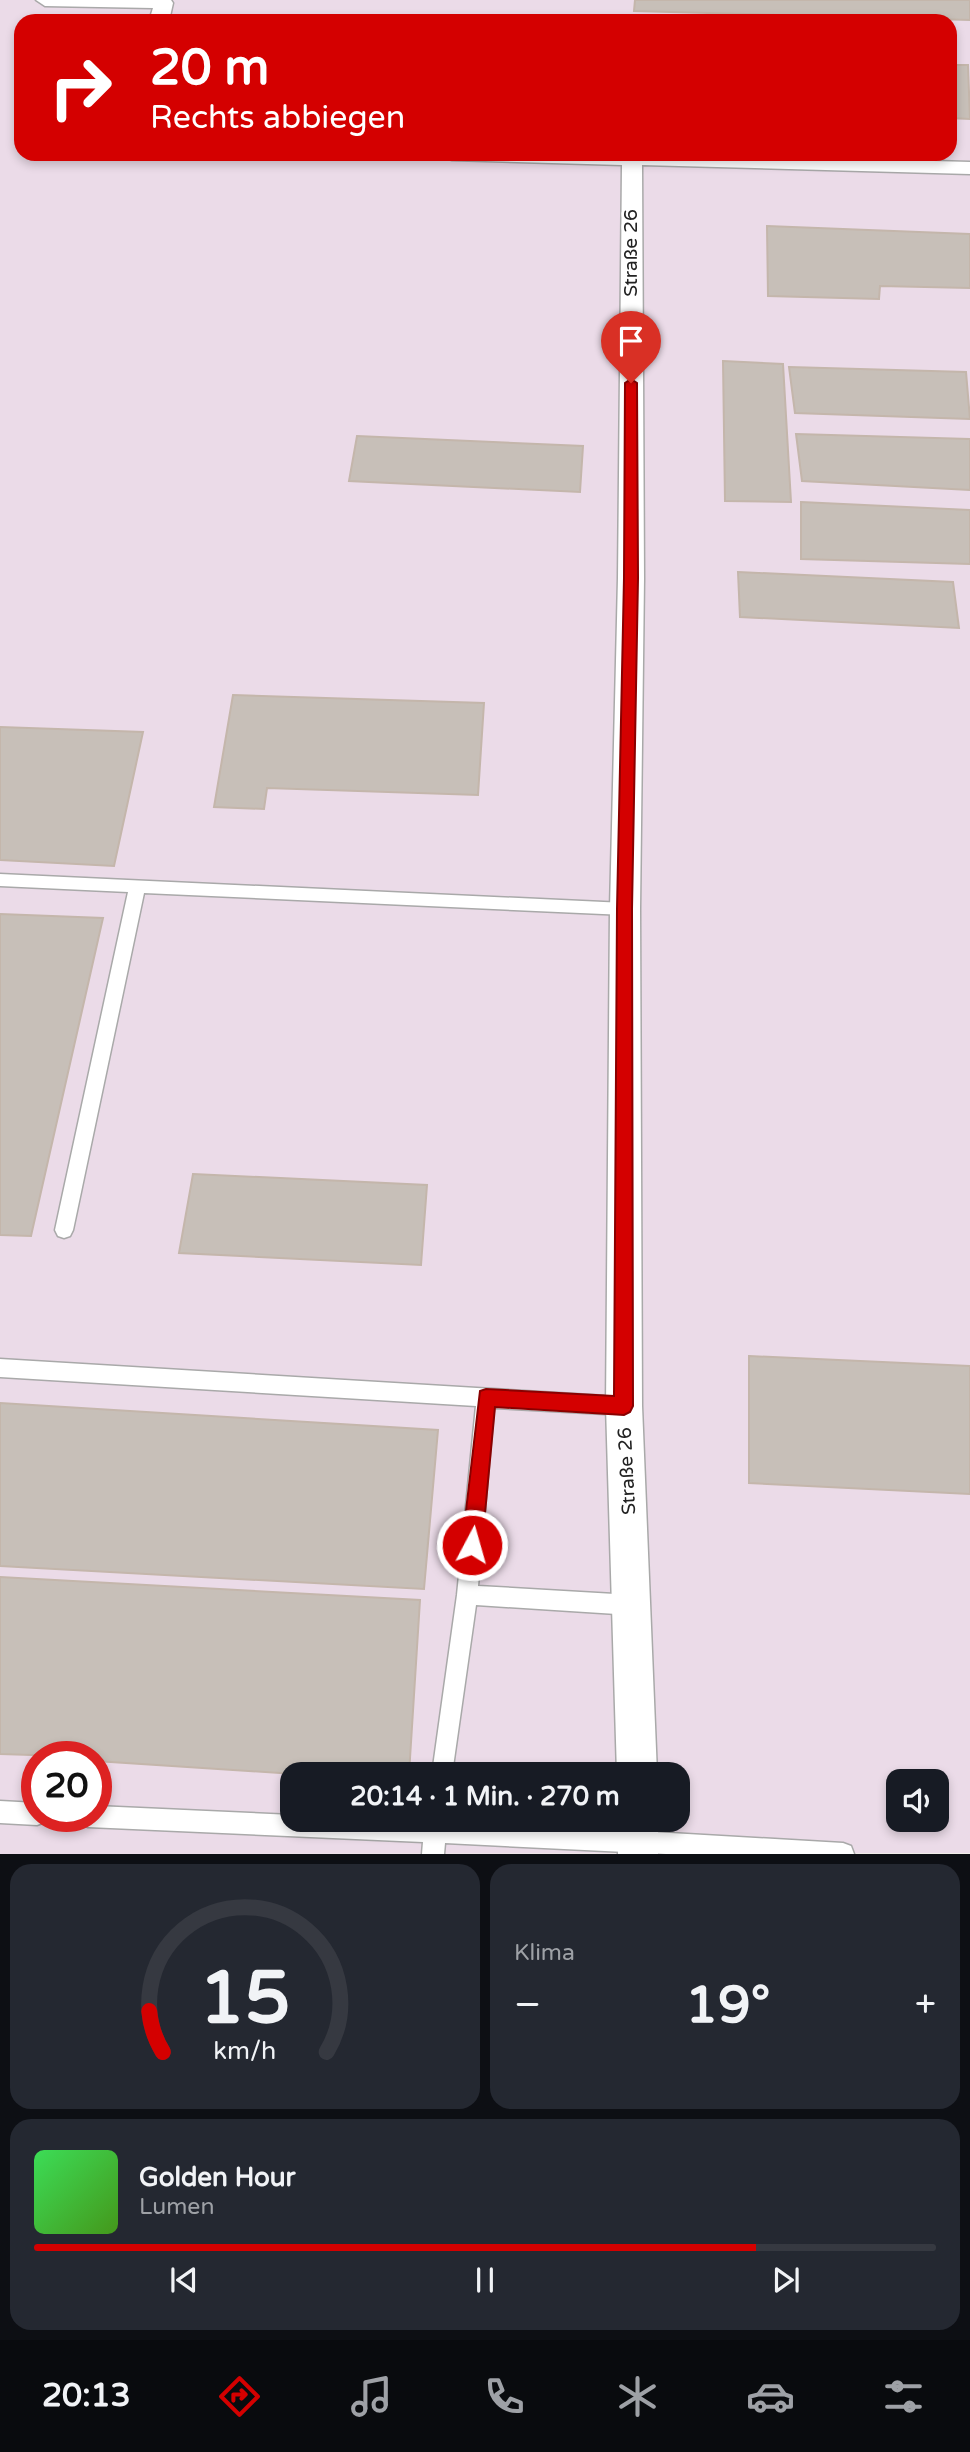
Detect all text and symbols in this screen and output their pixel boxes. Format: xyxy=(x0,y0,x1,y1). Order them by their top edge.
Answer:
text: 20 m xyxy=(150,39,269,98)
icon: right xyxy=(35,42,126,133)
text: Rechts abbiegen xyxy=(150,99,405,137)
street label: Straße 26 xyxy=(620,209,642,297)
pin xyxy=(601,311,661,383)
icon: arrive xyxy=(612,322,650,360)
street label: Straße 26 xyxy=(614,1427,640,1515)
position arrow xyxy=(435,1508,509,1582)
speed limit sign: 20 xyxy=(21,1741,112,1832)
map controls xyxy=(886,1769,949,1832)
button: sound xyxy=(886,1769,949,1832)
text: 20:14 · 1 Min. · 270 m xyxy=(350,1781,620,1812)
text: Klima xyxy=(514,1939,575,1967)
text: 15 xyxy=(199,1956,291,2044)
text: 19° xyxy=(685,1974,770,2037)
text: − xyxy=(514,1982,541,2028)
text: + xyxy=(915,1982,936,2028)
text: km/h xyxy=(214,2036,276,2066)
text: Golden Hour xyxy=(139,2162,296,2193)
text: Lumen xyxy=(139,2193,214,2221)
icon: previous xyxy=(165,2261,203,2299)
icon: pause xyxy=(466,2261,504,2299)
icon: next xyxy=(767,2261,805,2299)
icon: directions xyxy=(215,2372,264,2421)
icon: music xyxy=(347,2372,396,2421)
icon: phone xyxy=(480,2372,529,2421)
icon: climate xyxy=(613,2372,662,2421)
icon: car xyxy=(746,2372,795,2421)
icon: filters xyxy=(879,2372,928,2421)
text: 20:13 xyxy=(42,2377,131,2415)

